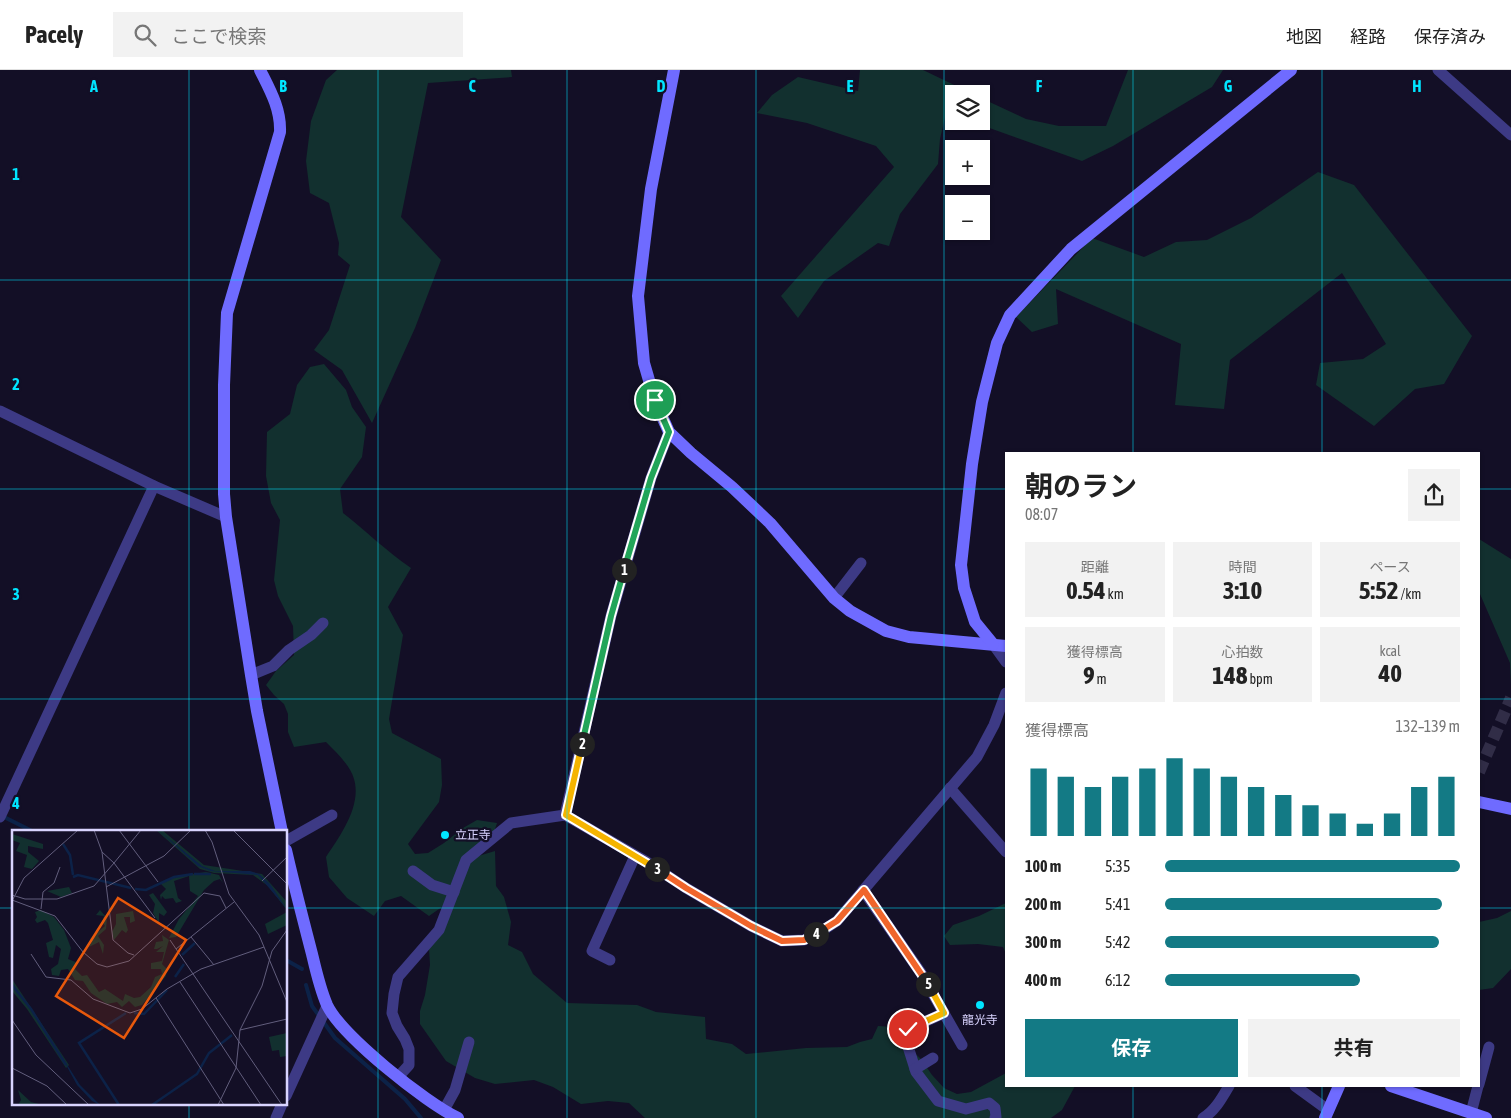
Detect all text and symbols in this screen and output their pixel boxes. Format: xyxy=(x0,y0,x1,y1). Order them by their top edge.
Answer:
search box xyxy=(113,12,463,57)
text: Pacely xyxy=(25,21,83,48)
icon: search xyxy=(131,21,159,49)
text: ここで検索 xyxy=(171,25,266,47)
text: 地図 xyxy=(1286,26,1322,47)
text: 経路 xyxy=(1350,26,1386,47)
text: 保存済み xyxy=(1414,26,1486,47)
text: A xyxy=(89,77,98,95)
text: B xyxy=(279,77,287,95)
text: C xyxy=(468,77,476,95)
text: D xyxy=(657,77,666,95)
text: E xyxy=(847,77,854,95)
text: F xyxy=(1036,77,1043,95)
text: G xyxy=(1224,77,1233,95)
text: H xyxy=(1412,77,1422,95)
map controls xyxy=(945,85,990,240)
button: layers xyxy=(945,85,990,130)
button: + xyxy=(945,140,990,185)
text: 1 xyxy=(12,165,20,183)
button: − xyxy=(945,195,990,240)
text: 2 xyxy=(12,375,20,393)
pin xyxy=(634,379,676,421)
icon: arrive xyxy=(641,386,669,414)
button: share xyxy=(1408,469,1460,521)
text: 朝のラン xyxy=(1025,470,1137,502)
text: 08:07 xyxy=(1025,505,1058,523)
pin: 1 xyxy=(612,558,636,582)
text: 距離 xyxy=(1081,559,1109,575)
text: 時間 xyxy=(1228,559,1256,575)
text: ペース xyxy=(1370,559,1411,575)
text: 1 xyxy=(621,562,628,578)
text: 0.54 xyxy=(1066,576,1106,604)
text: 3:10 xyxy=(1223,576,1262,604)
text: 5:52 xyxy=(1359,576,1399,604)
text: 3 xyxy=(12,585,20,603)
text: km xyxy=(1106,586,1124,602)
text: /km xyxy=(1399,586,1421,602)
text: kcal xyxy=(1380,643,1401,659)
text: 獲得標高 xyxy=(1067,644,1123,660)
text: 心拍数 xyxy=(1221,644,1263,660)
text: 40 xyxy=(1378,659,1402,687)
text: 9 xyxy=(1083,661,1095,689)
text: 148 xyxy=(1212,661,1247,689)
text: m xyxy=(1095,671,1107,687)
text: bpm xyxy=(1247,671,1273,687)
text: 132–139 m xyxy=(1396,717,1460,735)
text: 獲得標高 xyxy=(1025,721,1089,739)
pin: 2 xyxy=(570,732,594,756)
text: 2 xyxy=(579,736,586,752)
text: 4 xyxy=(11,794,20,812)
place label: 立正寺 xyxy=(455,828,491,842)
marker: 立正寺 xyxy=(439,829,451,841)
inset map xyxy=(12,830,288,1106)
pin: 3 xyxy=(644,856,670,882)
text: 100 m xyxy=(1025,857,1061,875)
text: 5:35 xyxy=(1105,857,1130,875)
text: 3 xyxy=(654,861,661,877)
text: 200 m xyxy=(1025,895,1061,913)
text: 5:41 xyxy=(1105,895,1130,913)
pin: 4 xyxy=(804,922,828,946)
text: 4 xyxy=(813,926,820,942)
text: 300 m xyxy=(1025,933,1061,951)
text: 5:42 xyxy=(1105,933,1130,951)
text: 400 m xyxy=(1025,971,1061,989)
text: 6:12 xyxy=(1105,971,1130,989)
pin: 5 xyxy=(916,972,940,996)
text: 5 xyxy=(925,976,932,992)
marker: 龍光寺 xyxy=(974,999,986,1011)
pin xyxy=(887,1008,929,1050)
place label: 龍光寺 xyxy=(962,1013,998,1027)
icon: check xyxy=(894,1015,922,1043)
button: 保存 xyxy=(1025,1019,1238,1077)
button: 共有 xyxy=(1248,1019,1460,1077)

